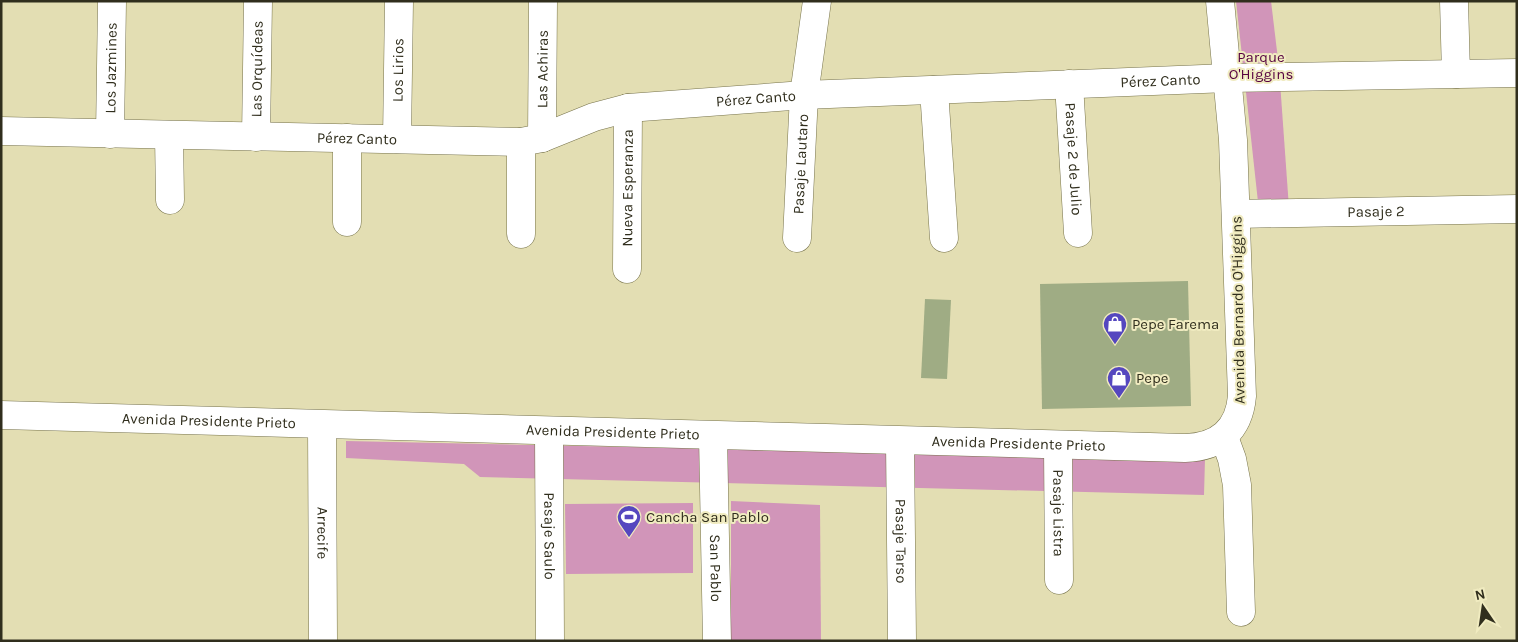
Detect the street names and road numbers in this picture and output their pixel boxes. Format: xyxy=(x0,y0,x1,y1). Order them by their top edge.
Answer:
street label: Las Orquídeas xyxy=(247,20,267,118)
street label: Los Jazmines xyxy=(101,22,121,114)
street label: Las Achiras xyxy=(533,30,552,108)
street label: Los Lirios xyxy=(389,38,407,102)
street label: Pérez Canto xyxy=(1120,70,1201,91)
street label: Pérez Canto xyxy=(715,87,797,110)
street label: Pasaje 2 de Julio xyxy=(1061,102,1086,216)
street label: Pasaje Lautaro xyxy=(789,113,812,215)
street label: Pérez Canto xyxy=(317,129,397,148)
street label: Nueva Esperanza xyxy=(618,129,637,247)
street label: Pasaje 2 xyxy=(1347,202,1405,221)
street label: Avenida Bernardo O'Higgins xyxy=(1227,216,1249,404)
street label: Avenida Presidente Prieto xyxy=(122,409,296,432)
street label: Avenida Presidente Prieto xyxy=(526,421,700,443)
street label: Avenida Presidente Prieto xyxy=(931,432,1106,455)
street label: Pasaje Listra xyxy=(1049,469,1068,557)
street label: Pasaje Saulo xyxy=(540,492,559,580)
street label: Pasaje Tarso xyxy=(892,499,910,583)
street label: Arrecife xyxy=(313,507,332,559)
street label: San Pablo xyxy=(706,534,725,602)

